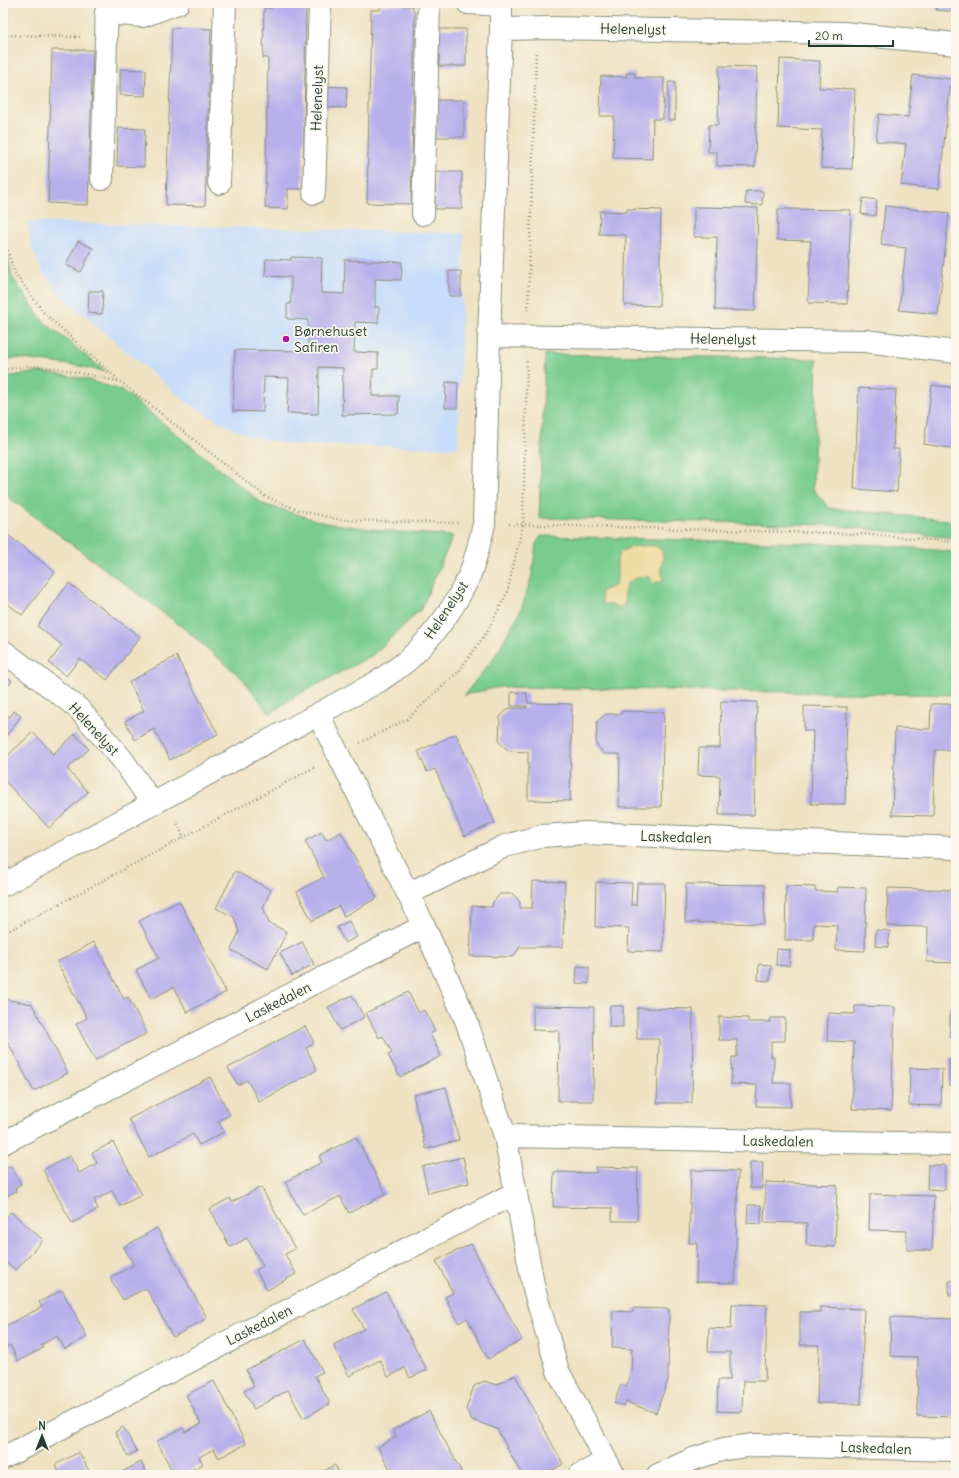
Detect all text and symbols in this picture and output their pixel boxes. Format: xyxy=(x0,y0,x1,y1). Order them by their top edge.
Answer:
street label: Helenelyst xyxy=(600,19,666,39)
scale bar xyxy=(809,22,893,48)
text: 20 m xyxy=(815,28,843,43)
street label: Helenelyst xyxy=(307,64,327,131)
place label: Børnehuset Safiren xyxy=(294,322,368,356)
street label: Helenelyst xyxy=(690,329,756,349)
marker: Børnehuset Safiren xyxy=(281,334,291,344)
street label: Helenelyst xyxy=(420,577,472,642)
street label: Helenelyst xyxy=(65,699,123,759)
street label: Laskedalen xyxy=(640,827,712,847)
street label: Laskedalen xyxy=(242,978,314,1026)
street label: Laskedalen xyxy=(742,1131,814,1151)
street label: Laskedalen xyxy=(223,1301,295,1349)
north arrow xyxy=(22,1416,62,1456)
text: N xyxy=(38,1419,46,1433)
street label: Laskedalen xyxy=(840,1438,912,1458)

